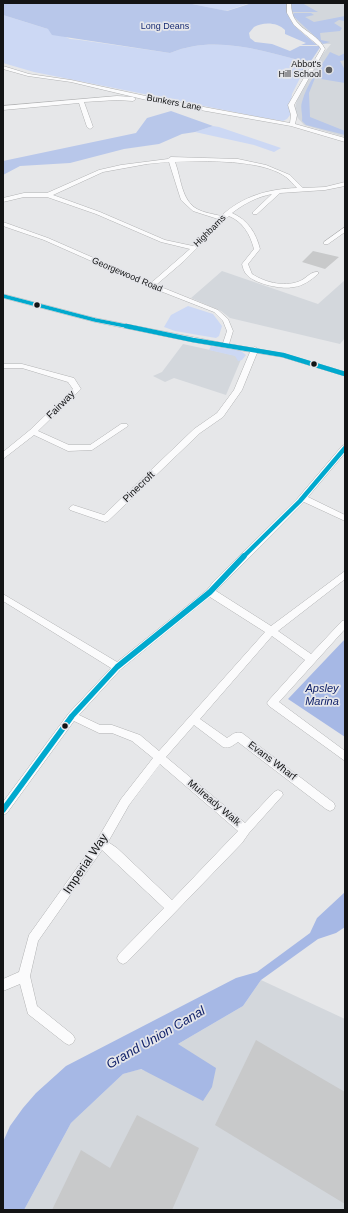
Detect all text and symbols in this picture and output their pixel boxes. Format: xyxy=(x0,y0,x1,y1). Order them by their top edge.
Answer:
park label: Long Deans xyxy=(141,22,189,32)
place label: Abbot's Hill School xyxy=(278,60,321,81)
marker: Abbot's Hill School xyxy=(324,65,334,75)
street label: Bunkers Lane xyxy=(146,92,202,114)
street label: Highbarns xyxy=(192,213,228,249)
street label: Georgewood Road xyxy=(90,255,164,295)
unlabelled marker xyxy=(32,300,42,310)
unlabelled marker xyxy=(309,359,319,369)
street label: Fairway xyxy=(44,388,78,422)
street label: Pinecroft xyxy=(121,469,157,505)
water label: Apsley Marina xyxy=(305,682,339,708)
unlabelled marker xyxy=(60,721,70,731)
street label: Evans Wharf xyxy=(246,739,298,783)
street label: Mulready Walk xyxy=(185,777,243,829)
street label: Imperial Way xyxy=(61,831,111,897)
water label: Grand Union Canal xyxy=(104,1003,208,1073)

